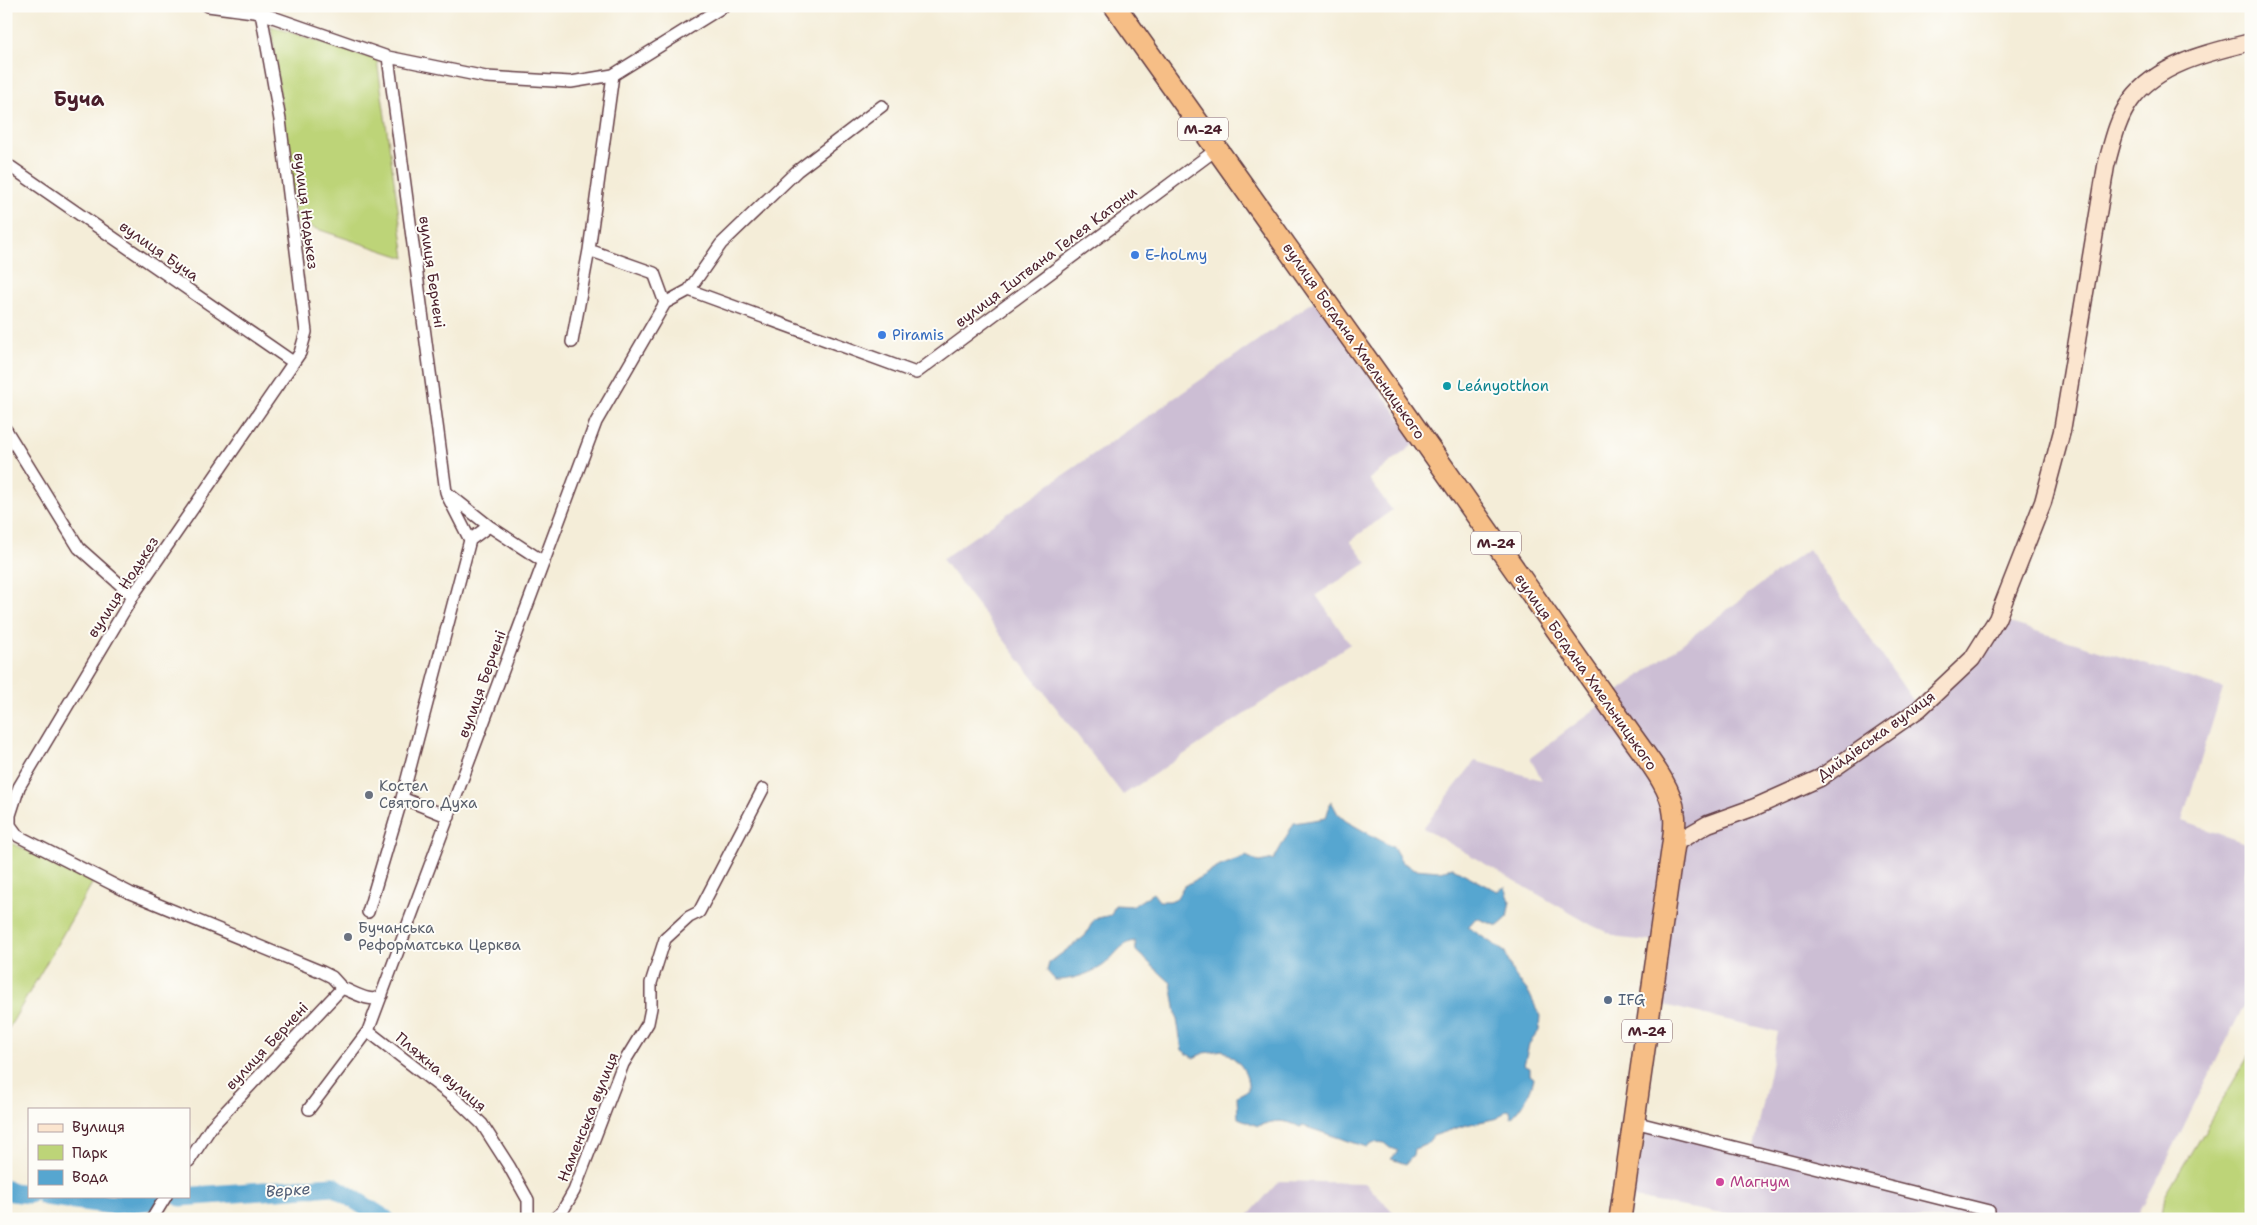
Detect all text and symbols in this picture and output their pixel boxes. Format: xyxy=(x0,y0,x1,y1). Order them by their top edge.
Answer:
district label: Буча xyxy=(54,86,105,112)
road number: М-24 xyxy=(1178,118,1228,140)
street label: вулиця Нодькез xyxy=(289,152,323,270)
street label: вулиця Іштвана Гелея Катони xyxy=(951,182,1141,332)
street label: вулиця Берчені xyxy=(414,215,450,329)
street label: вулиця Буча xyxy=(115,216,203,286)
street label: вулиця Богдана Хмельницького xyxy=(1278,239,1430,443)
place label: E-hoLmy xyxy=(1145,245,1207,265)
marker: E-hoLmy xyxy=(1129,249,1141,261)
place label: Piramis xyxy=(892,325,944,345)
marker: Piramis xyxy=(876,329,888,341)
place label: Leányotthon xyxy=(1457,376,1549,396)
marker: Leányotthon xyxy=(1441,380,1453,392)
street label: вулиця Нодькез xyxy=(83,532,163,642)
road number: М-24 xyxy=(1471,532,1521,554)
street label: вулиця Богдана Хмельницького xyxy=(1510,570,1662,774)
street label: вулиця Берчені xyxy=(453,627,511,741)
street label: Дийдівська вулиця xyxy=(1813,686,1939,786)
place label: Костел Святого Духа xyxy=(379,776,478,813)
marker: Костел Святого Духа xyxy=(363,789,375,801)
place label: Бучанська Реформатська Церква xyxy=(358,918,522,955)
marker: Бучанська Реформатська Церква xyxy=(342,931,354,943)
place label: IFG xyxy=(1618,990,1645,1010)
marker: IFG xyxy=(1602,994,1614,1006)
street label: вулиця Берчені xyxy=(221,998,313,1094)
road number: М-24 xyxy=(1622,1019,1672,1042)
street label: Пляжна вулиця xyxy=(391,1028,491,1116)
street label: Наменська вулиця xyxy=(553,1049,623,1185)
legend xyxy=(28,1108,190,1198)
text: Вулиця xyxy=(72,1117,125,1137)
text: Парк xyxy=(72,1143,108,1163)
text: Вода xyxy=(72,1167,109,1187)
place label: Магнум xyxy=(1730,1172,1790,1192)
marker: Магнум xyxy=(1714,1176,1726,1188)
water label: Верке xyxy=(265,1178,311,1202)

